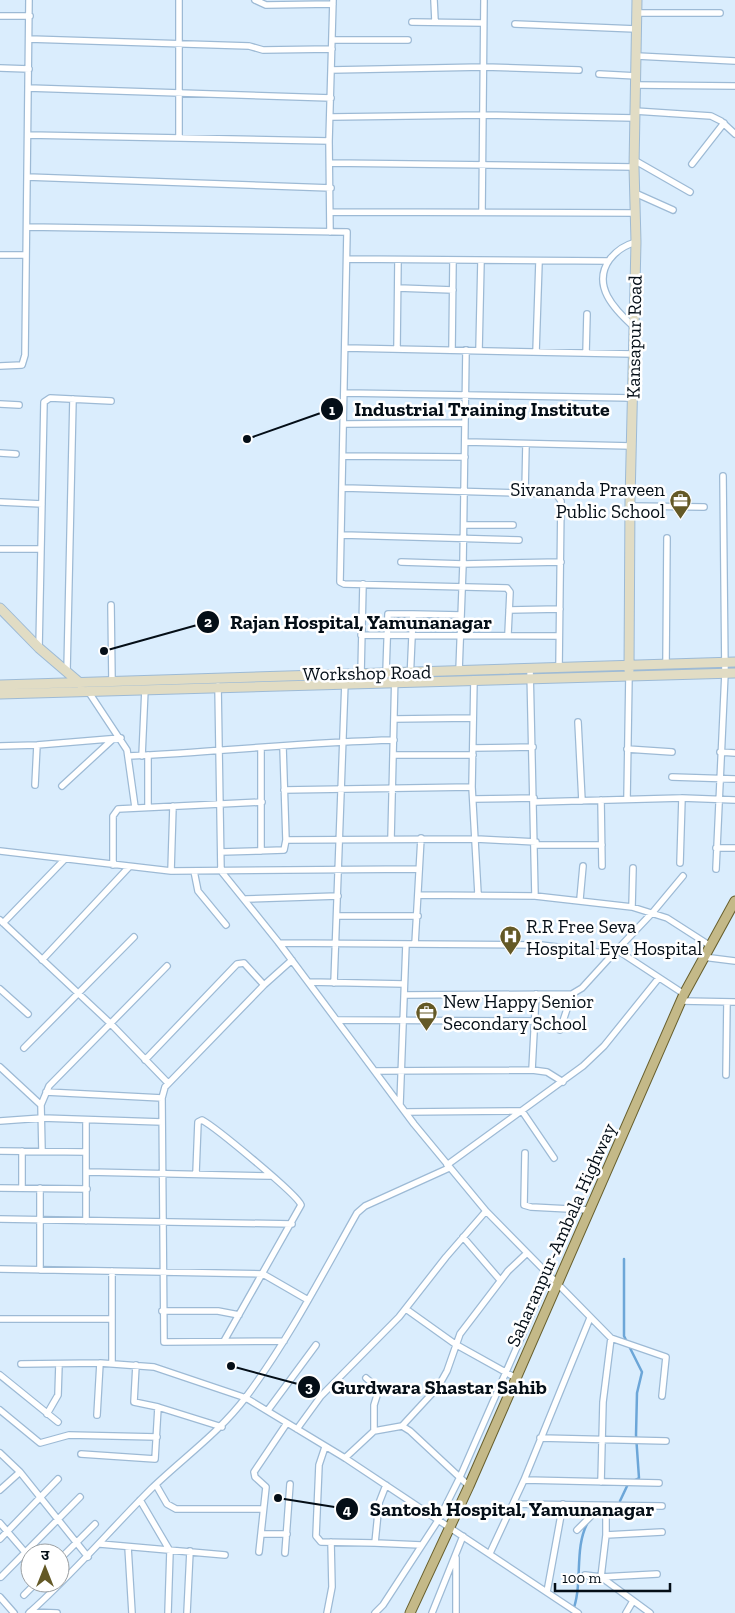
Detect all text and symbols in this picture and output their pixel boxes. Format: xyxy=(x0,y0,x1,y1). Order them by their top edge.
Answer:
street label: Kansapur Road xyxy=(621,274,647,399)
callout: Industrial Training Institute xyxy=(319,392,619,427)
text: Industrial Training Institute xyxy=(354,397,610,421)
text: 1 xyxy=(329,401,335,419)
place label: Sivananda Praveen Public School xyxy=(510,478,665,523)
office icon: Sivananda Praveen Public School xyxy=(669,488,693,519)
callout: Rajan Hospital, Yamunanagar xyxy=(195,604,503,639)
text: Rajan Hospital, Yamunanagar xyxy=(230,610,492,634)
text: 2 xyxy=(204,613,212,631)
street label: Workshop Road xyxy=(302,660,432,686)
place label: R.R Free Seva Hospital Eye Hospital xyxy=(526,915,702,960)
hospital icon: R.R Free Seva Hospital Eye Hospital xyxy=(498,925,522,956)
place label: New Happy Senior Secondary School xyxy=(443,990,594,1035)
office icon: New Happy Senior Secondary School xyxy=(415,1000,439,1031)
street label: Saharanpur-Ambala Highway xyxy=(501,1119,621,1350)
callout: Gurdwara Shastar Sahib xyxy=(296,1369,557,1404)
text: Gurdwara Shastar Sahib xyxy=(331,1375,547,1399)
text: 3 xyxy=(305,1378,313,1396)
callout: Santosh Hospital, Yamunanagar xyxy=(334,1492,664,1527)
text: Santosh Hospital, Yamunanagar xyxy=(370,1497,654,1521)
text: 4 xyxy=(343,1501,352,1519)
north arrow xyxy=(20,1543,70,1593)
text: उ xyxy=(41,1547,50,1564)
scale bar xyxy=(555,1560,670,1592)
text: 100 m xyxy=(562,1569,601,1587)

